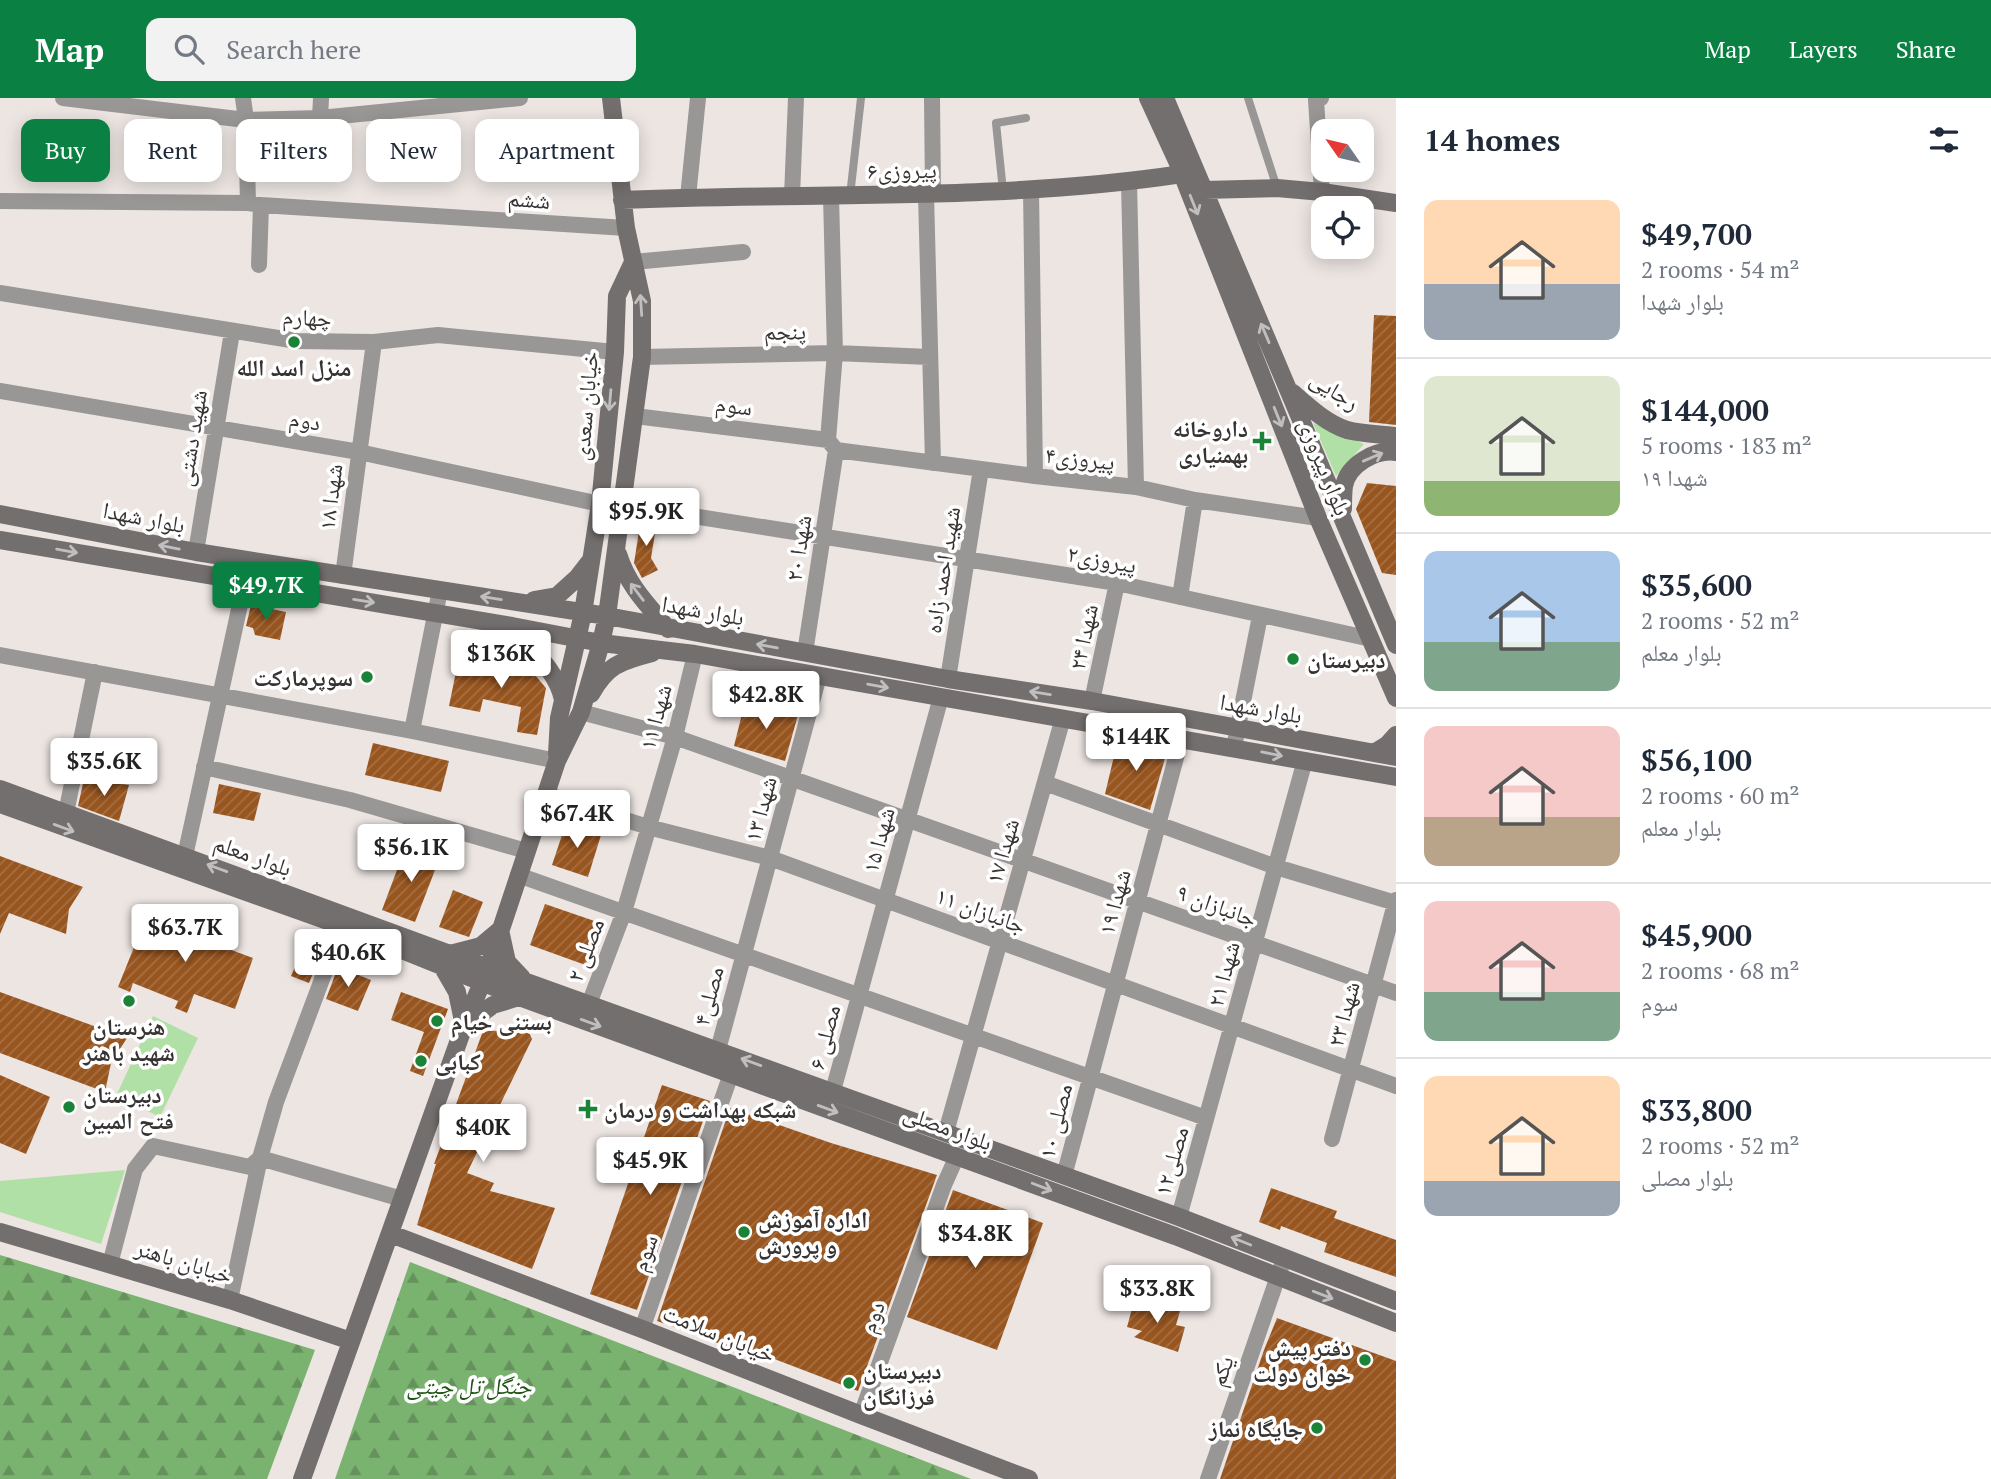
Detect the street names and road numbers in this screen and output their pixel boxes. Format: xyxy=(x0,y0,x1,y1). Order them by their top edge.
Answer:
street label: پیروزی۶ xyxy=(867,154,937,186)
street label: ششم xyxy=(507,182,551,217)
street label: چهارم xyxy=(281,300,332,335)
street label: پنجم xyxy=(764,315,806,348)
street label: خیابان سعدی xyxy=(565,350,605,462)
street label: رجایی xyxy=(1304,363,1366,417)
street label: شهید دشتی xyxy=(168,387,214,489)
street label: سوم xyxy=(714,387,754,424)
street label: دوم xyxy=(287,402,323,439)
street label: بلوار پیروزی xyxy=(1292,414,1358,520)
street label: پیروزی۴ xyxy=(1044,439,1116,477)
street label: شهدا ۱۸ xyxy=(311,462,349,532)
street label: بلوار شهدا xyxy=(100,494,188,540)
street label: شهید احمد زاده xyxy=(917,504,967,636)
street label: شهدا ۲۰ xyxy=(777,513,819,583)
street label: پیروزی۲ xyxy=(1065,538,1139,580)
street label: بلوار شهدا xyxy=(659,588,747,632)
street label: شهدا ۲۴ xyxy=(1061,601,1105,673)
street label: شهدا ۱۱ xyxy=(631,681,679,753)
street label: بلوار شهدا xyxy=(1217,686,1305,730)
street label: شهدا ۱۳ xyxy=(736,773,784,845)
street label: شهدا ۱۵ xyxy=(854,804,902,876)
street label: شهدا ۱۷ xyxy=(978,815,1026,887)
street label: بلوار معلم xyxy=(210,827,296,884)
street label: شهدا ۱۹ xyxy=(1090,866,1138,938)
street label: جانبازان ۹ xyxy=(1173,876,1261,934)
street label: جانبازان ۱۱ xyxy=(932,879,1030,941)
street label: مصلی ۲ xyxy=(559,914,611,986)
street label: شهدا ۲۱ xyxy=(1199,938,1247,1010)
street label: مصلی۴ xyxy=(685,963,731,1029)
street label: شهدا ۲۳ xyxy=(1319,978,1367,1050)
street label: مصلی ۶ xyxy=(801,1001,847,1073)
street label: مصلی ۱۰ xyxy=(1031,1080,1079,1162)
street label: بلوار مصلی xyxy=(899,1097,997,1157)
street label: مصلی۱۲ xyxy=(1146,1123,1196,1199)
street label: سوم xyxy=(623,1230,666,1276)
street label: خیابان باهنر xyxy=(131,1231,236,1290)
street label: خیابان سلامت xyxy=(658,1296,780,1370)
street label: دوم xyxy=(852,1297,893,1337)
street label: یکم xyxy=(1201,1351,1242,1391)

